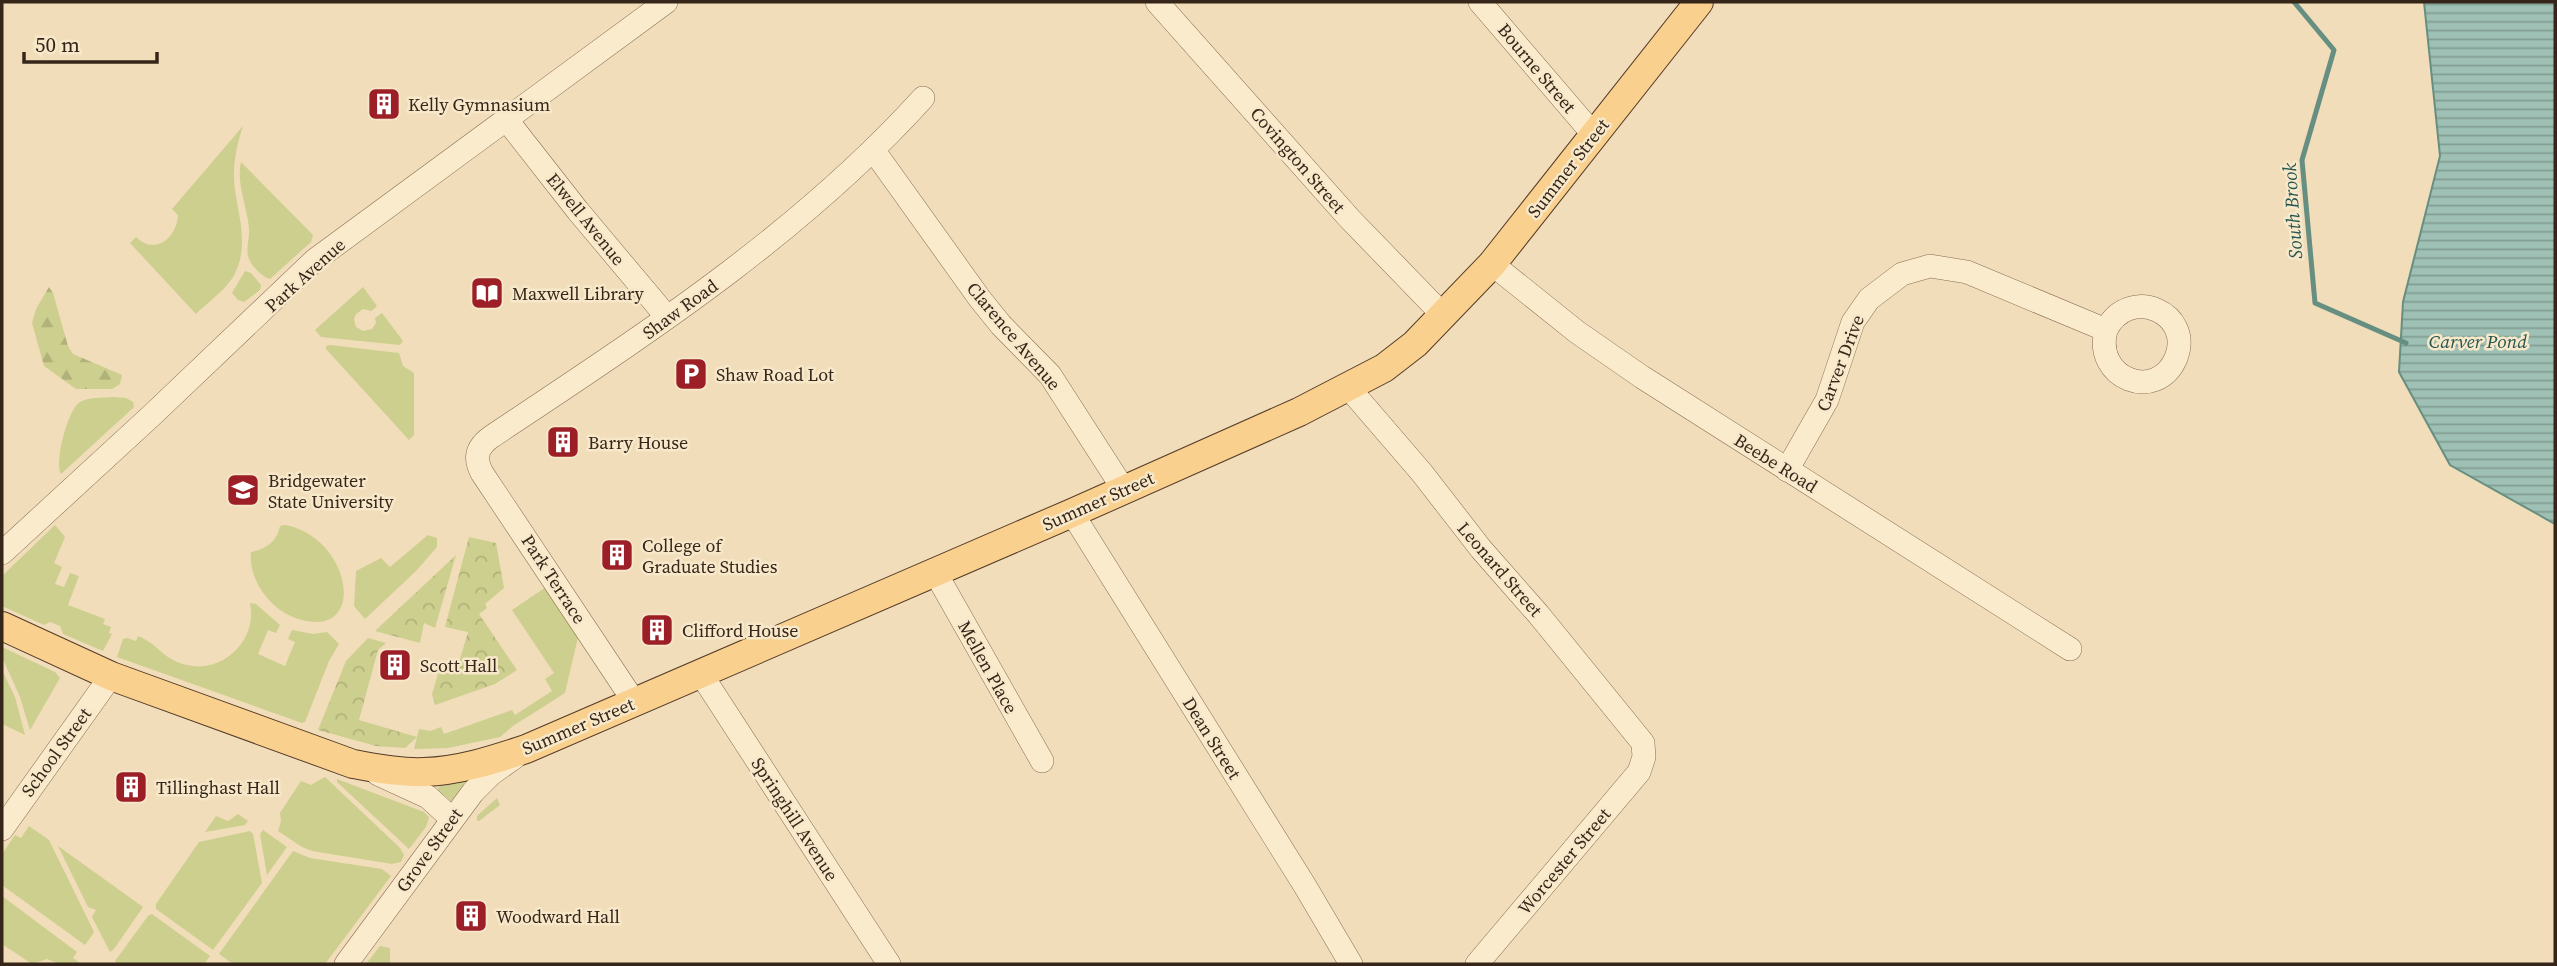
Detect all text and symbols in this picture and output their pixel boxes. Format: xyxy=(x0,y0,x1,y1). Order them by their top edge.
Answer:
street label: Bourne Street xyxy=(1492,18,1582,118)
scale bar xyxy=(24,21,158,65)
text: 50 m xyxy=(35,30,80,59)
building icon: Kelly Gymnasium xyxy=(365,85,403,123)
place label: Kelly Gymnasium xyxy=(408,92,550,117)
street label: Covington Street xyxy=(1245,101,1351,219)
street label: Summer Street xyxy=(1521,113,1615,223)
water label: South Brook xyxy=(2276,162,2308,260)
street label: Elwell Avenue xyxy=(541,167,631,271)
street label: Park Avenue xyxy=(259,232,351,318)
street label: Shaw Road xyxy=(637,273,723,345)
library icon: Maxwell Library xyxy=(468,274,506,312)
street label: Clarence Avenue xyxy=(961,276,1067,396)
place label: Maxwell Library xyxy=(512,281,645,306)
street label: Carver Drive xyxy=(1810,311,1870,415)
water label: Carver Pond xyxy=(2429,328,2527,354)
parking icon: Shaw Road Lot xyxy=(672,355,710,393)
place label: Shaw Road Lot xyxy=(716,362,834,387)
building icon: Barry House xyxy=(544,423,582,461)
street label: Beebe Road xyxy=(1729,427,1823,499)
place label: Barry House xyxy=(588,430,688,455)
street label: Summer Street xyxy=(1038,465,1158,537)
place label: Bridgewater State University xyxy=(268,468,394,514)
school or university icon: Bridgewater State University xyxy=(224,471,262,509)
street label: Leonard Street xyxy=(1452,516,1548,622)
street label: Park Terrace xyxy=(516,530,592,628)
place label: College of Graduate Studies xyxy=(642,533,778,579)
building icon: College of Graduate Studies xyxy=(598,536,636,574)
building icon: Clifford House xyxy=(638,611,676,649)
street label: Mellen Place xyxy=(952,616,1024,718)
place label: Clifford House xyxy=(682,618,798,643)
building icon: Scott Hall xyxy=(376,646,414,684)
place label: Scott Hall xyxy=(420,653,497,678)
street label: Summer Street xyxy=(518,691,638,761)
street label: Dean Street xyxy=(1177,692,1247,784)
street label: School Street xyxy=(15,702,97,802)
street label: Springhill Avenue xyxy=(746,752,844,886)
building icon: Tillinghast Hall xyxy=(112,768,150,806)
place label: Tillinghast Hall xyxy=(156,775,280,800)
street label: Worcester Street xyxy=(1512,802,1616,920)
street label: Grove Street xyxy=(390,803,468,897)
building icon: Woodward Hall xyxy=(452,897,490,935)
place label: Woodward Hall xyxy=(496,904,620,929)

